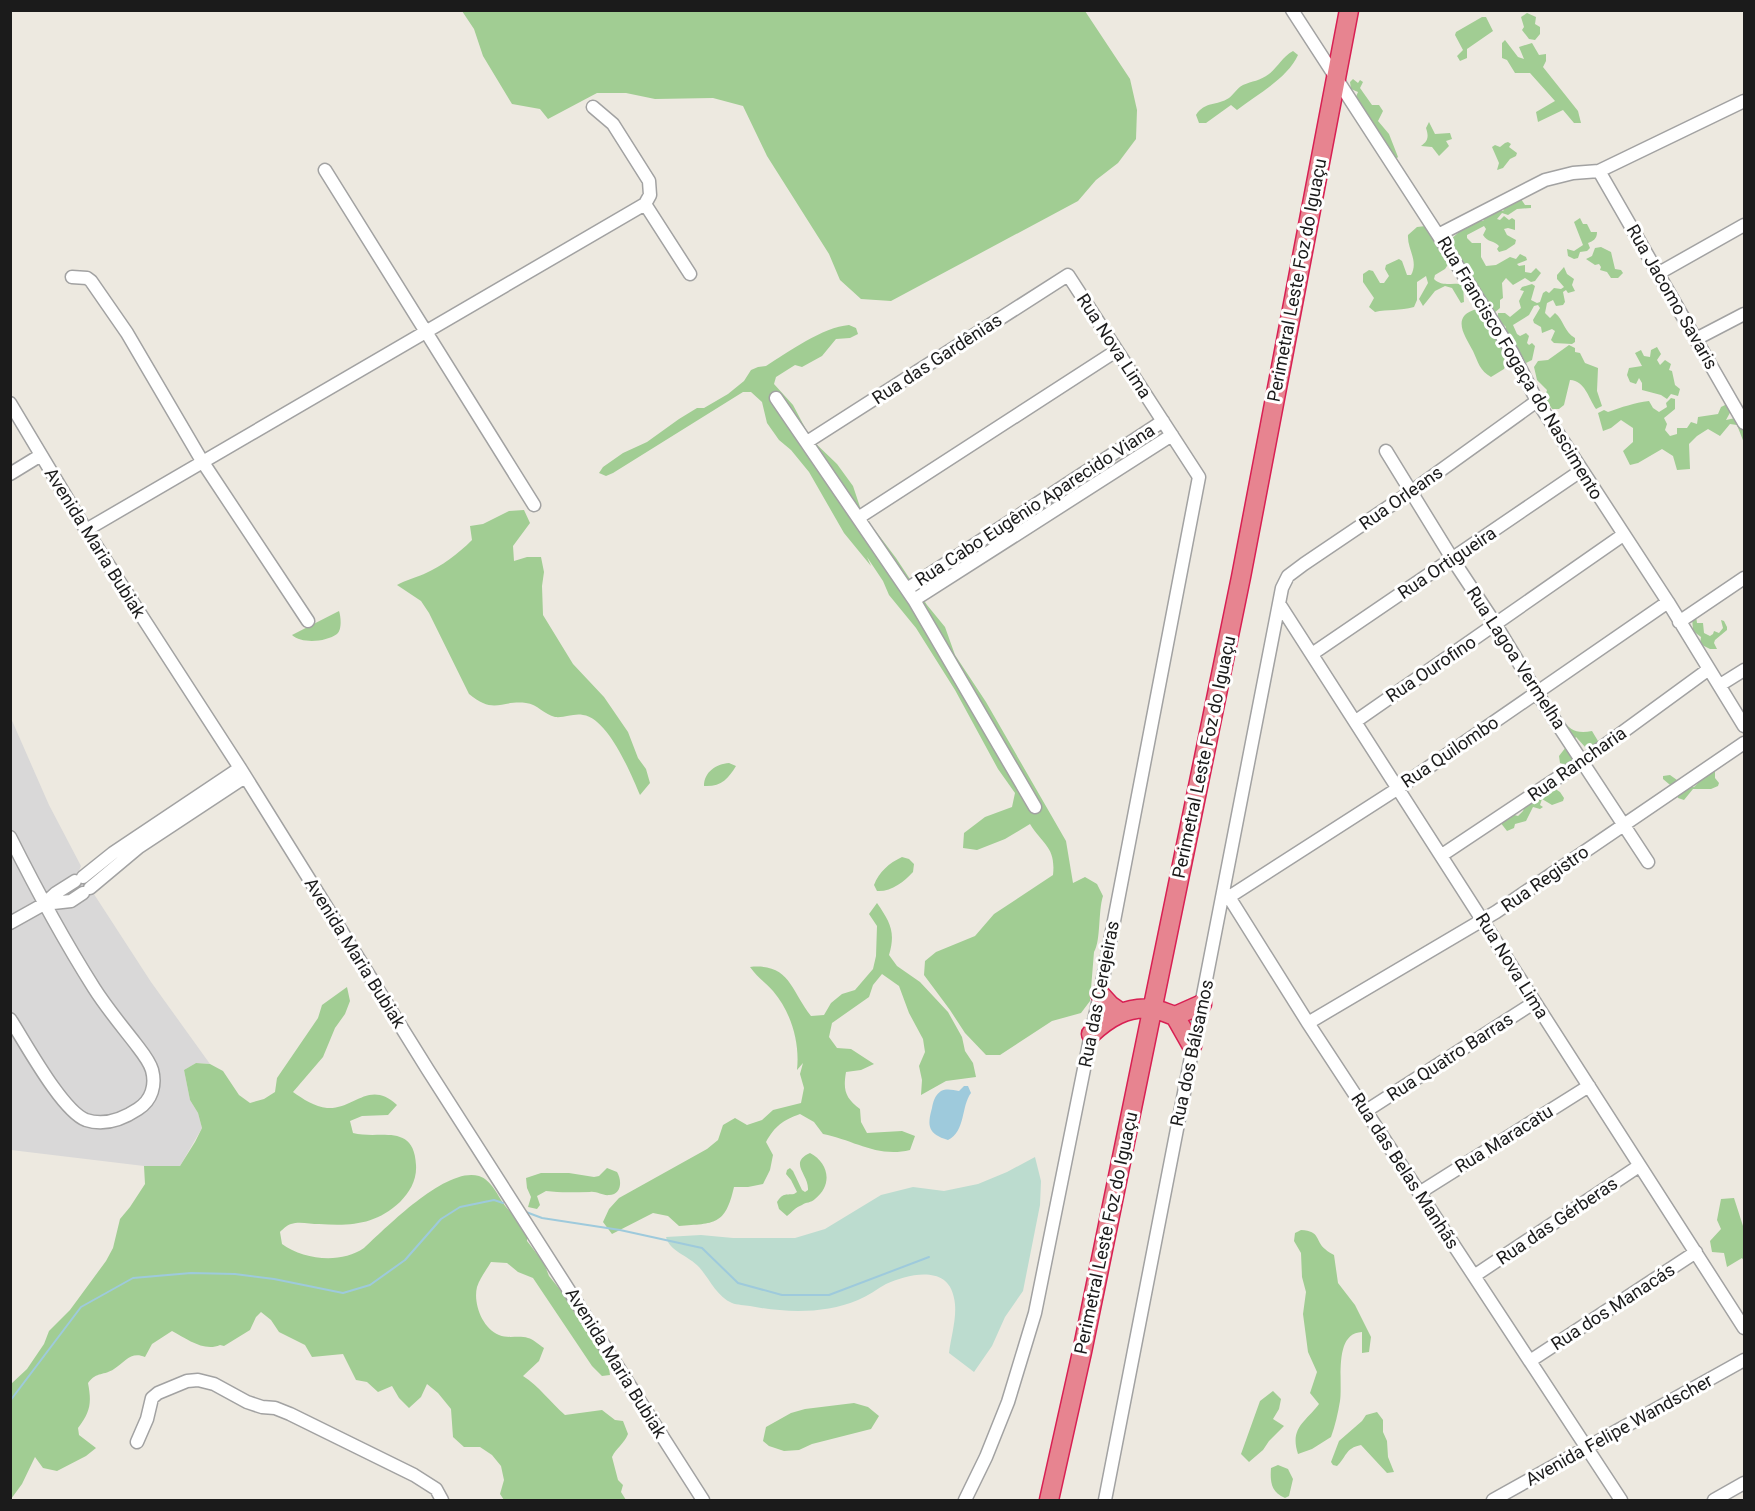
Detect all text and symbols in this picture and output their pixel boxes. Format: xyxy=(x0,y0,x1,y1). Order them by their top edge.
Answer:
street label: Perimetral Leste Foz do Iguaçu xyxy=(1263,156,1330,403)
street label: Rua Jacomo Savaris xyxy=(1622,221,1722,373)
street label: Rua Francisco Fogaça do Nascimento xyxy=(1433,232,1608,503)
street label: Rua Nova Lima xyxy=(1073,289,1156,402)
street label: Rua das Gardênias xyxy=(868,309,1005,408)
street label: Rua Cabo Eugênio Aparecido Viana xyxy=(911,419,1158,590)
street label: Rua Orleans xyxy=(1355,461,1446,534)
street label: Avenida Maria Bubiak xyxy=(41,464,151,622)
street label: Rua Ortigueira xyxy=(1394,522,1500,603)
street label: Rua Lagoa Vermelha xyxy=(1463,583,1570,733)
street label: Rua Ourofino xyxy=(1382,631,1480,706)
street label: Perimetral Leste Foz do Iguaçu xyxy=(1168,634,1240,880)
street label: Rua Quilombo xyxy=(1397,711,1502,792)
street label: Rua Rancharia xyxy=(1523,722,1630,805)
street label: Rua Registro xyxy=(1497,841,1592,916)
street label: Avenida Maria Bubiak xyxy=(301,874,411,1032)
street label: Rua Nova Lima xyxy=(1472,909,1553,1023)
street label: Rua das Cerejeiras xyxy=(1074,919,1123,1069)
street label: Rua dos Bálsamos xyxy=(1166,978,1217,1128)
street label: Rua Quatro Barras xyxy=(1383,1008,1517,1105)
street label: Rua das Belas Manhãs xyxy=(1347,1089,1464,1253)
street label: Rua Maracatu xyxy=(1451,1100,1557,1177)
street label: Perimetral Leste Foz do Iguaçu xyxy=(1070,1110,1142,1356)
street label: Rua das Gérberas xyxy=(1492,1172,1621,1269)
street label: Rua dos Manacás xyxy=(1547,1259,1678,1354)
street label: Avenida Maria Bubiak xyxy=(562,1284,672,1442)
street label: Avenida Felipe Wandscher xyxy=(1522,1369,1716,1490)

